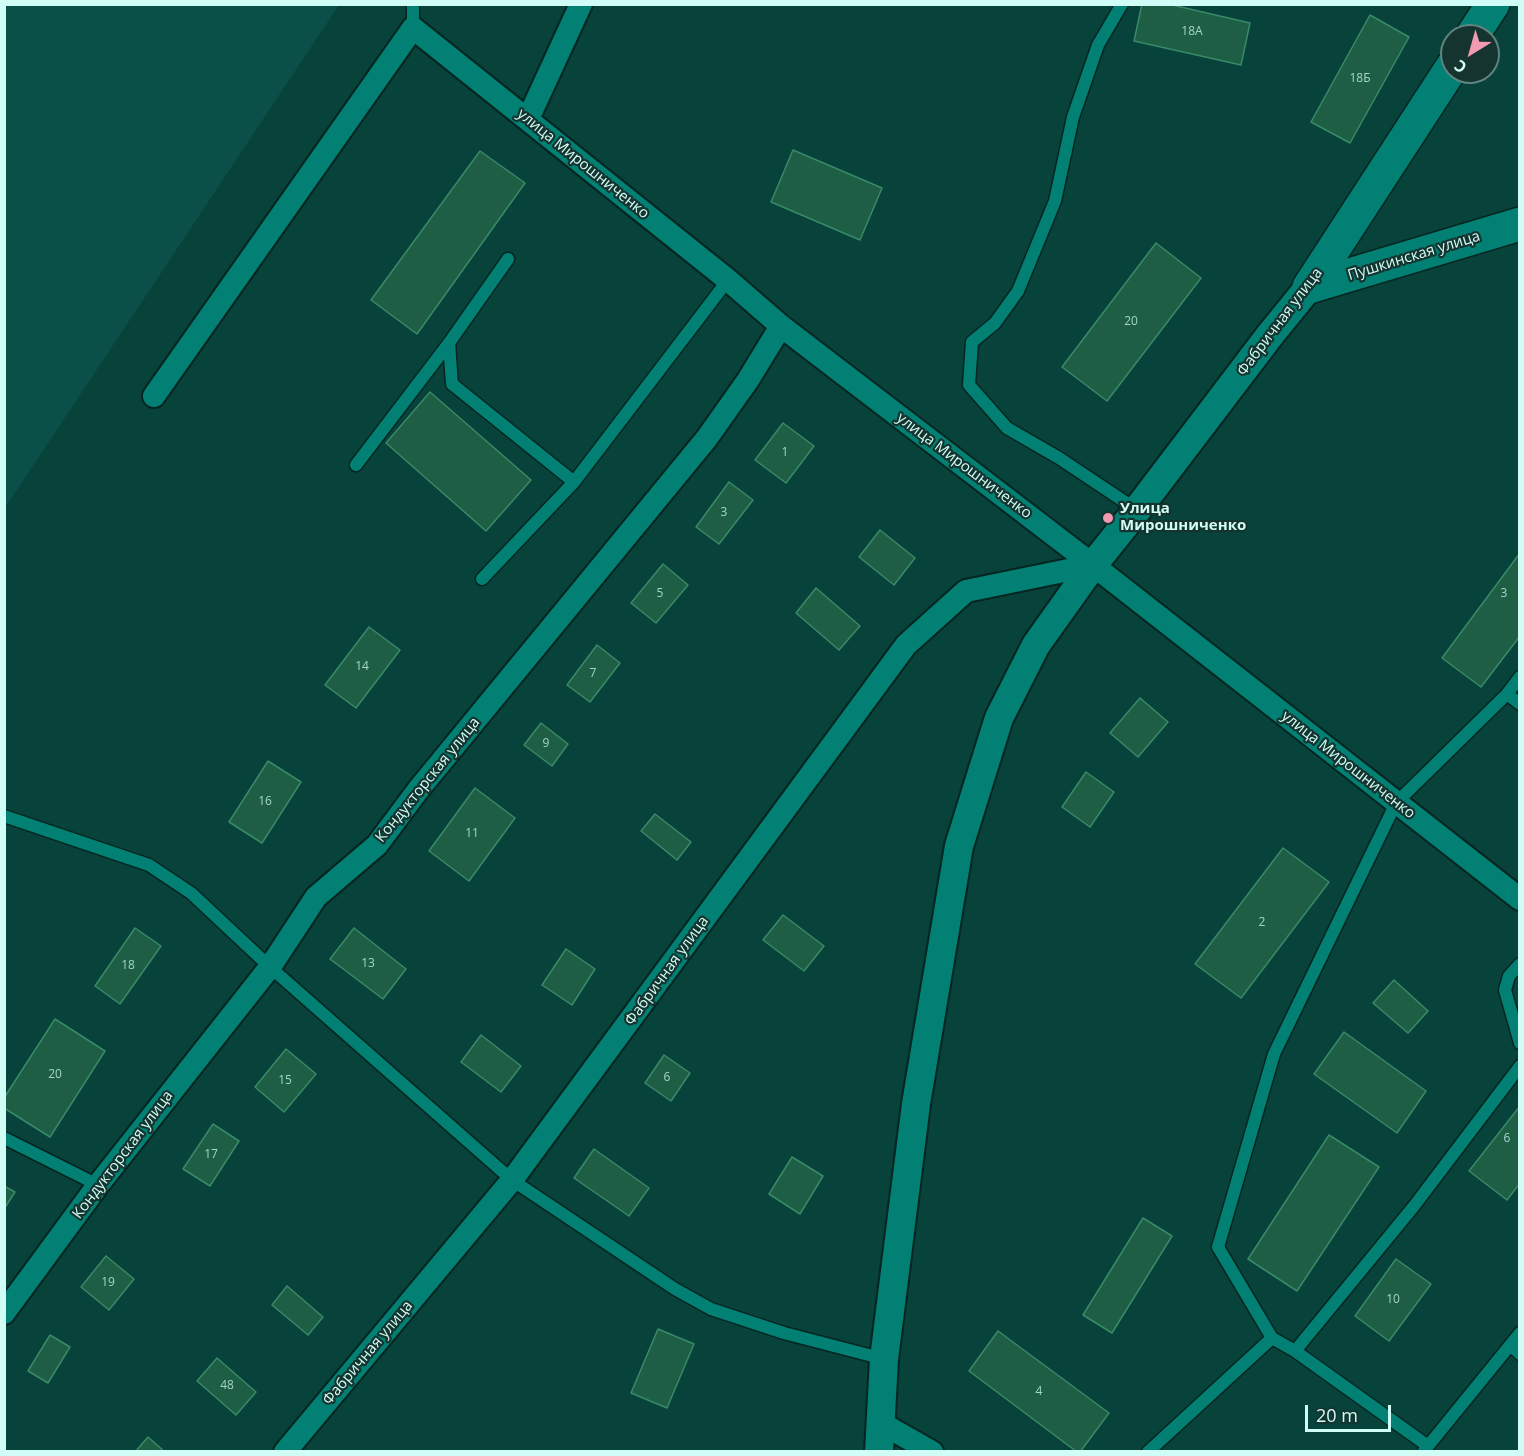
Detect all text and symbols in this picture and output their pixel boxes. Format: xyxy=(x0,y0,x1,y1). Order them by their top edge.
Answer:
north arrow xyxy=(1440,24,1500,84)
house number: 18А xyxy=(1181,25,1203,39)
text: С xyxy=(1450,55,1471,79)
house number: 18Б xyxy=(1349,72,1371,86)
street label: улица Мирошниченко xyxy=(513,105,653,223)
street label: Пушкинская улица xyxy=(1346,227,1482,285)
street label: Фабричная улица xyxy=(1234,265,1326,379)
house number: 20 xyxy=(1124,315,1138,329)
street label: улица Мирошниченко xyxy=(893,409,1035,523)
house number: 1 xyxy=(782,446,788,460)
place label: Улица Мирошниченко xyxy=(1120,500,1246,535)
house number: 3 xyxy=(721,506,727,520)
marker: Улица Мирошниченко xyxy=(1101,511,1115,525)
house number: 5 xyxy=(657,587,663,601)
house number: 3 xyxy=(1501,587,1507,601)
house number: 14 xyxy=(355,660,369,674)
house number: 7 xyxy=(590,667,596,681)
street label: улица Мирошниченко xyxy=(1278,707,1418,823)
street label: Кондукторская улица xyxy=(372,714,484,846)
house number: 9 xyxy=(543,737,549,751)
house number: 16 xyxy=(258,795,272,809)
house number: 11 xyxy=(465,827,479,841)
street label: Фабричная улица xyxy=(621,913,713,1029)
house number: 2 xyxy=(1259,916,1265,930)
house number: 13 xyxy=(361,957,375,971)
house number: 18 xyxy=(121,959,135,973)
house number: 20 xyxy=(48,1068,62,1082)
house number: 6 xyxy=(664,1071,670,1085)
house number: 15 xyxy=(278,1074,292,1088)
street label: Кондукторская улица xyxy=(69,1087,177,1223)
house number: 6 xyxy=(1504,1132,1510,1146)
house number: 17 xyxy=(204,1148,218,1162)
house number: 19 xyxy=(101,1276,115,1290)
house number: 10 xyxy=(1386,1293,1400,1307)
street label: Фабричная улица xyxy=(319,1297,417,1409)
house number: 48 xyxy=(220,1379,234,1393)
house number: 4 xyxy=(1036,1385,1042,1399)
scale bar xyxy=(1308,1393,1394,1431)
text: 20 m xyxy=(1316,1403,1358,1427)

